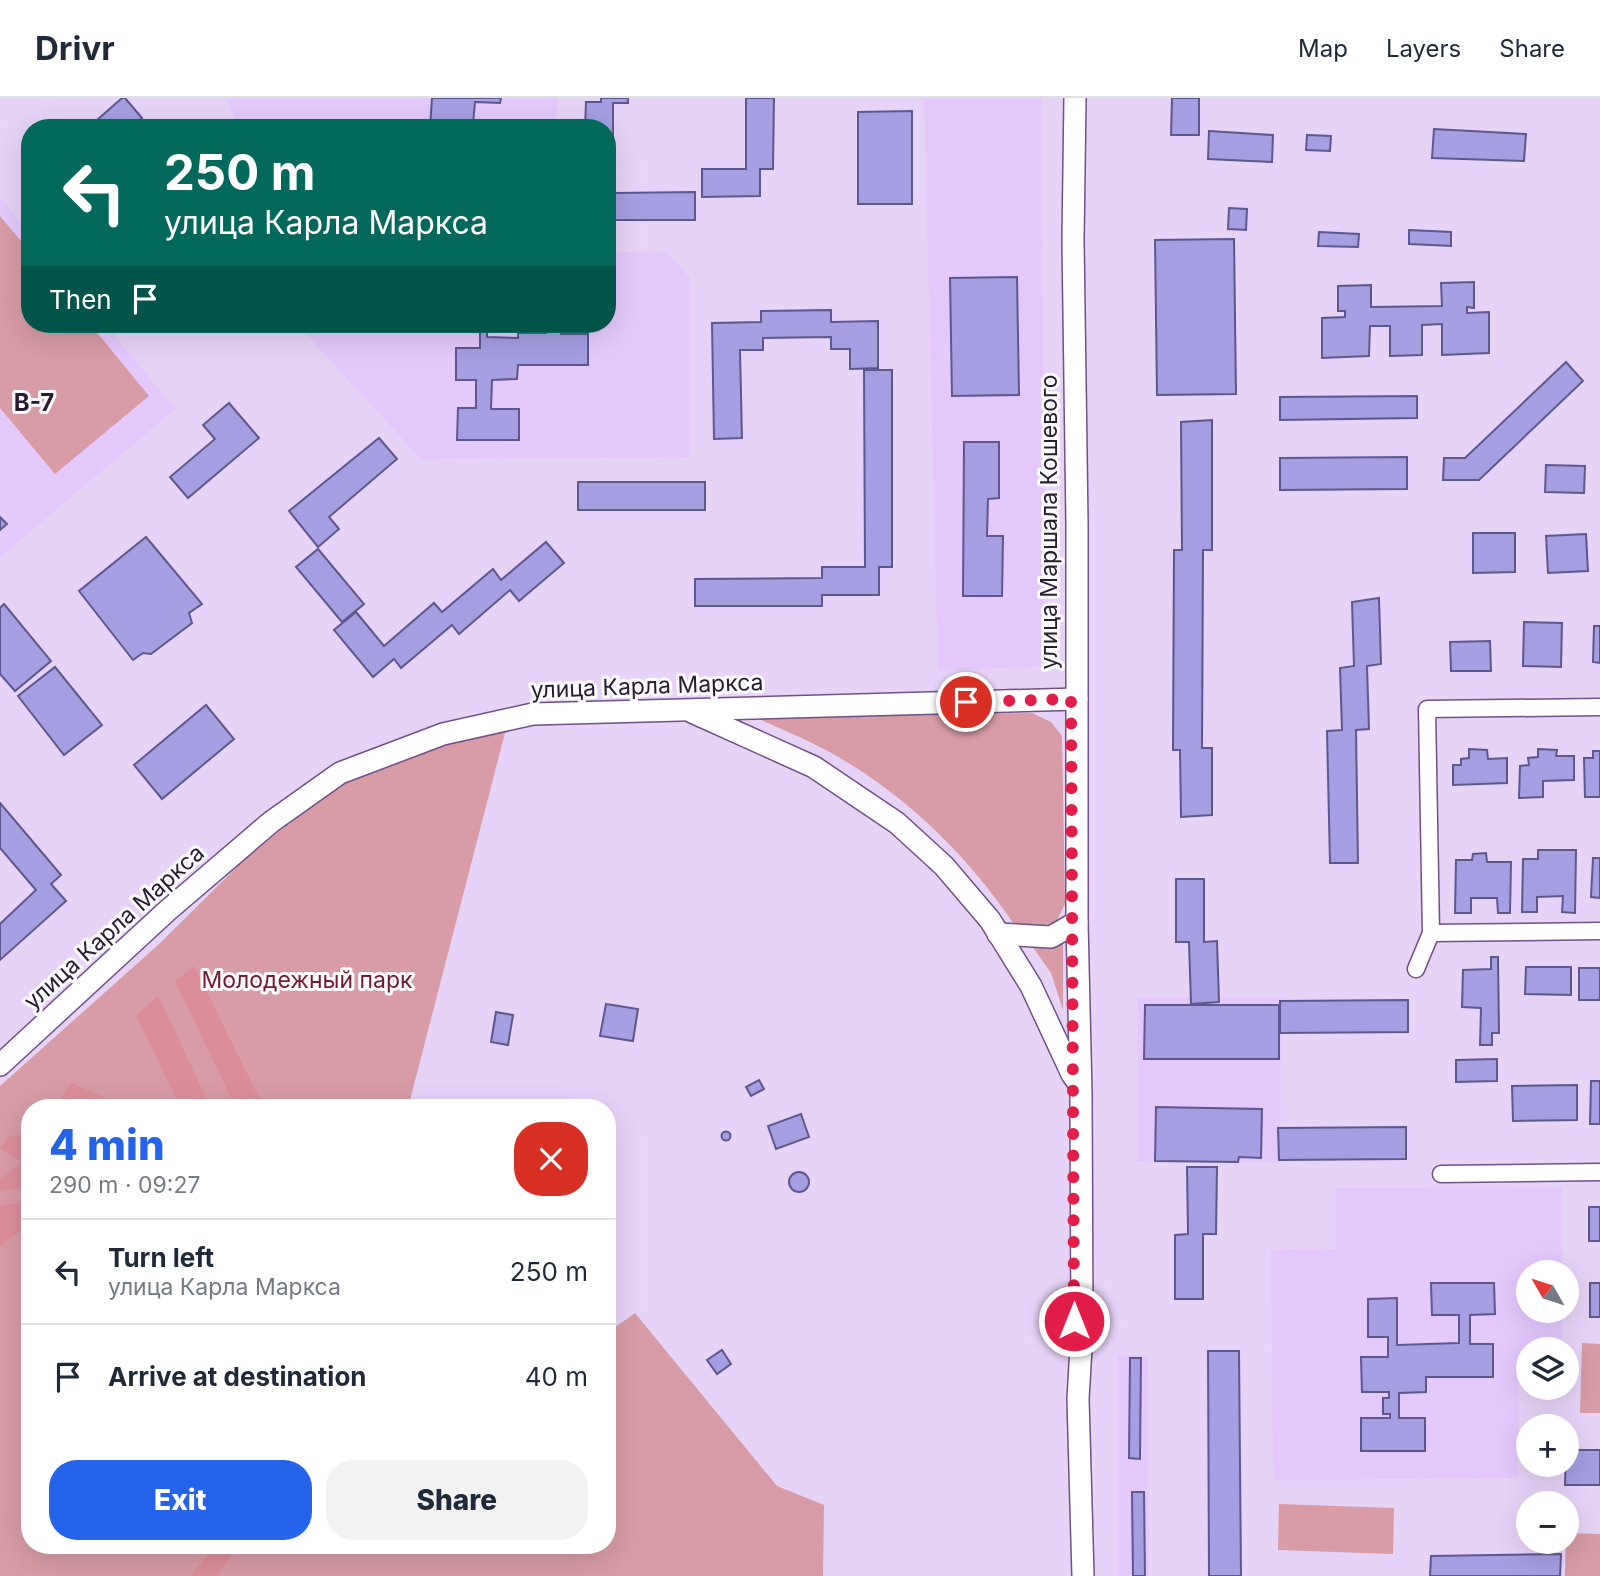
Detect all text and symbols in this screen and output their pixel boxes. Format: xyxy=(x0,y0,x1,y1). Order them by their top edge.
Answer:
text: Drivr xyxy=(35,28,115,68)
text: Map xyxy=(1298,34,1348,63)
text: Layers xyxy=(1386,34,1461,63)
text: Share xyxy=(1499,34,1565,63)
text: 250 m xyxy=(164,143,316,202)
icon: left xyxy=(49,147,140,238)
text: улица Карла Маркса xyxy=(164,203,488,242)
icon: arrive xyxy=(126,280,164,318)
text: Then xyxy=(49,284,112,315)
street label: улица Маршала Кошевого xyxy=(1035,375,1063,669)
district label: В-7 xyxy=(14,388,54,417)
street label: улица Карла Маркса xyxy=(530,668,764,704)
pin xyxy=(936,672,996,732)
icon: arrive xyxy=(947,683,985,721)
street label: улица Карла Маркса xyxy=(18,839,210,1015)
park label: Молодежный парк xyxy=(201,966,413,994)
text: 4 min xyxy=(49,1119,165,1170)
button: close xyxy=(514,1122,588,1196)
text: 290 m · 09:27 xyxy=(49,1171,200,1199)
text: Turn left xyxy=(108,1242,214,1273)
icon: left xyxy=(49,1253,87,1291)
text: 250 m xyxy=(510,1256,588,1287)
north arrow xyxy=(1516,1260,1578,1323)
map controls xyxy=(1516,1260,1579,1554)
text: улица Карла Маркса xyxy=(108,1273,341,1301)
position arrow xyxy=(1037,1284,1111,1358)
button: layers xyxy=(1516,1337,1579,1400)
icon: arrive xyxy=(49,1358,87,1396)
text: Arrive at destination xyxy=(108,1361,367,1392)
text: 40 m xyxy=(525,1361,588,1392)
button: + xyxy=(1516,1414,1579,1477)
button: Exit xyxy=(49,1460,312,1540)
button: Share xyxy=(326,1460,588,1540)
button: − xyxy=(1516,1491,1579,1554)

